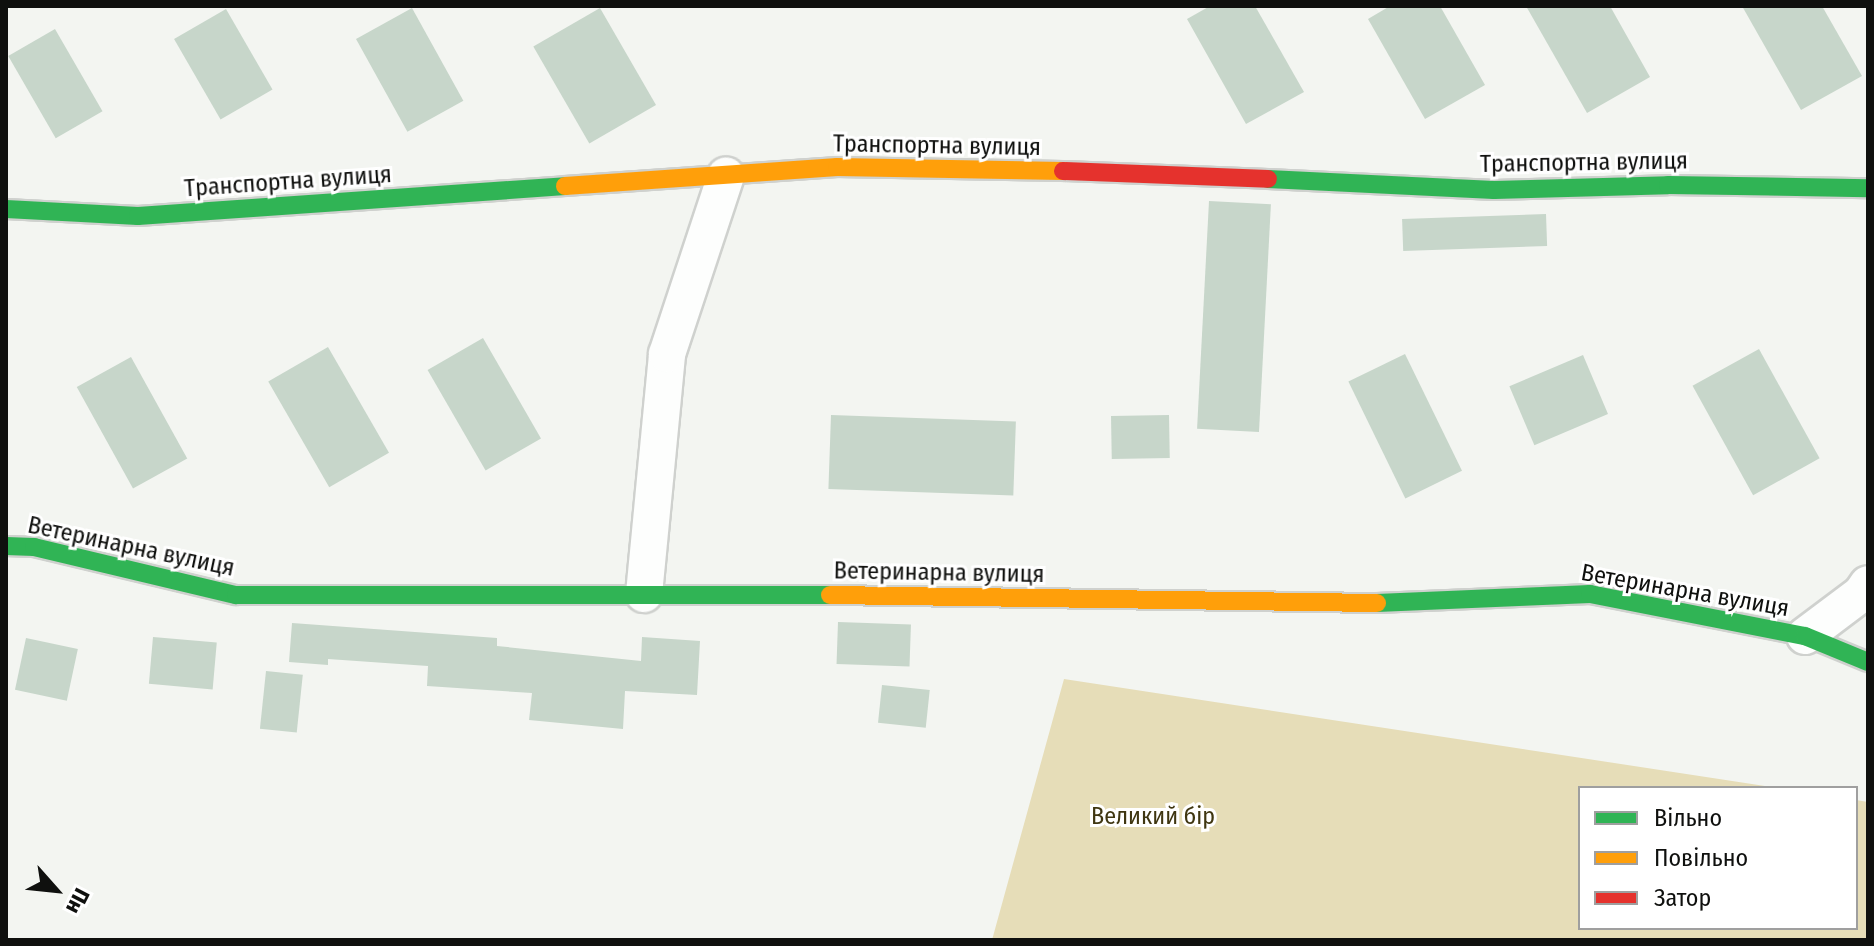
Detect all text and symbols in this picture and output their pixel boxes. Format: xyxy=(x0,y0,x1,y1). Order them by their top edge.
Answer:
street label: Транспортна вулиця xyxy=(833,130,1041,162)
street label: Транспортна вулиця xyxy=(1480,147,1688,179)
street label: Транспортна вулиця xyxy=(183,160,393,204)
street label: Ветеринарна вулиця xyxy=(25,511,237,583)
street label: Ветеринарна вулиця xyxy=(833,557,1045,589)
street label: Ветеринарна вулиця xyxy=(1579,559,1791,623)
legend xyxy=(1578,786,1858,930)
park label: Великий бір xyxy=(1091,803,1215,831)
text: Вільно xyxy=(1654,804,1722,832)
text: Повільно xyxy=(1654,844,1748,872)
north arrow xyxy=(16,850,96,930)
text: Пн xyxy=(60,884,96,918)
text: Затор xyxy=(1654,884,1711,912)

